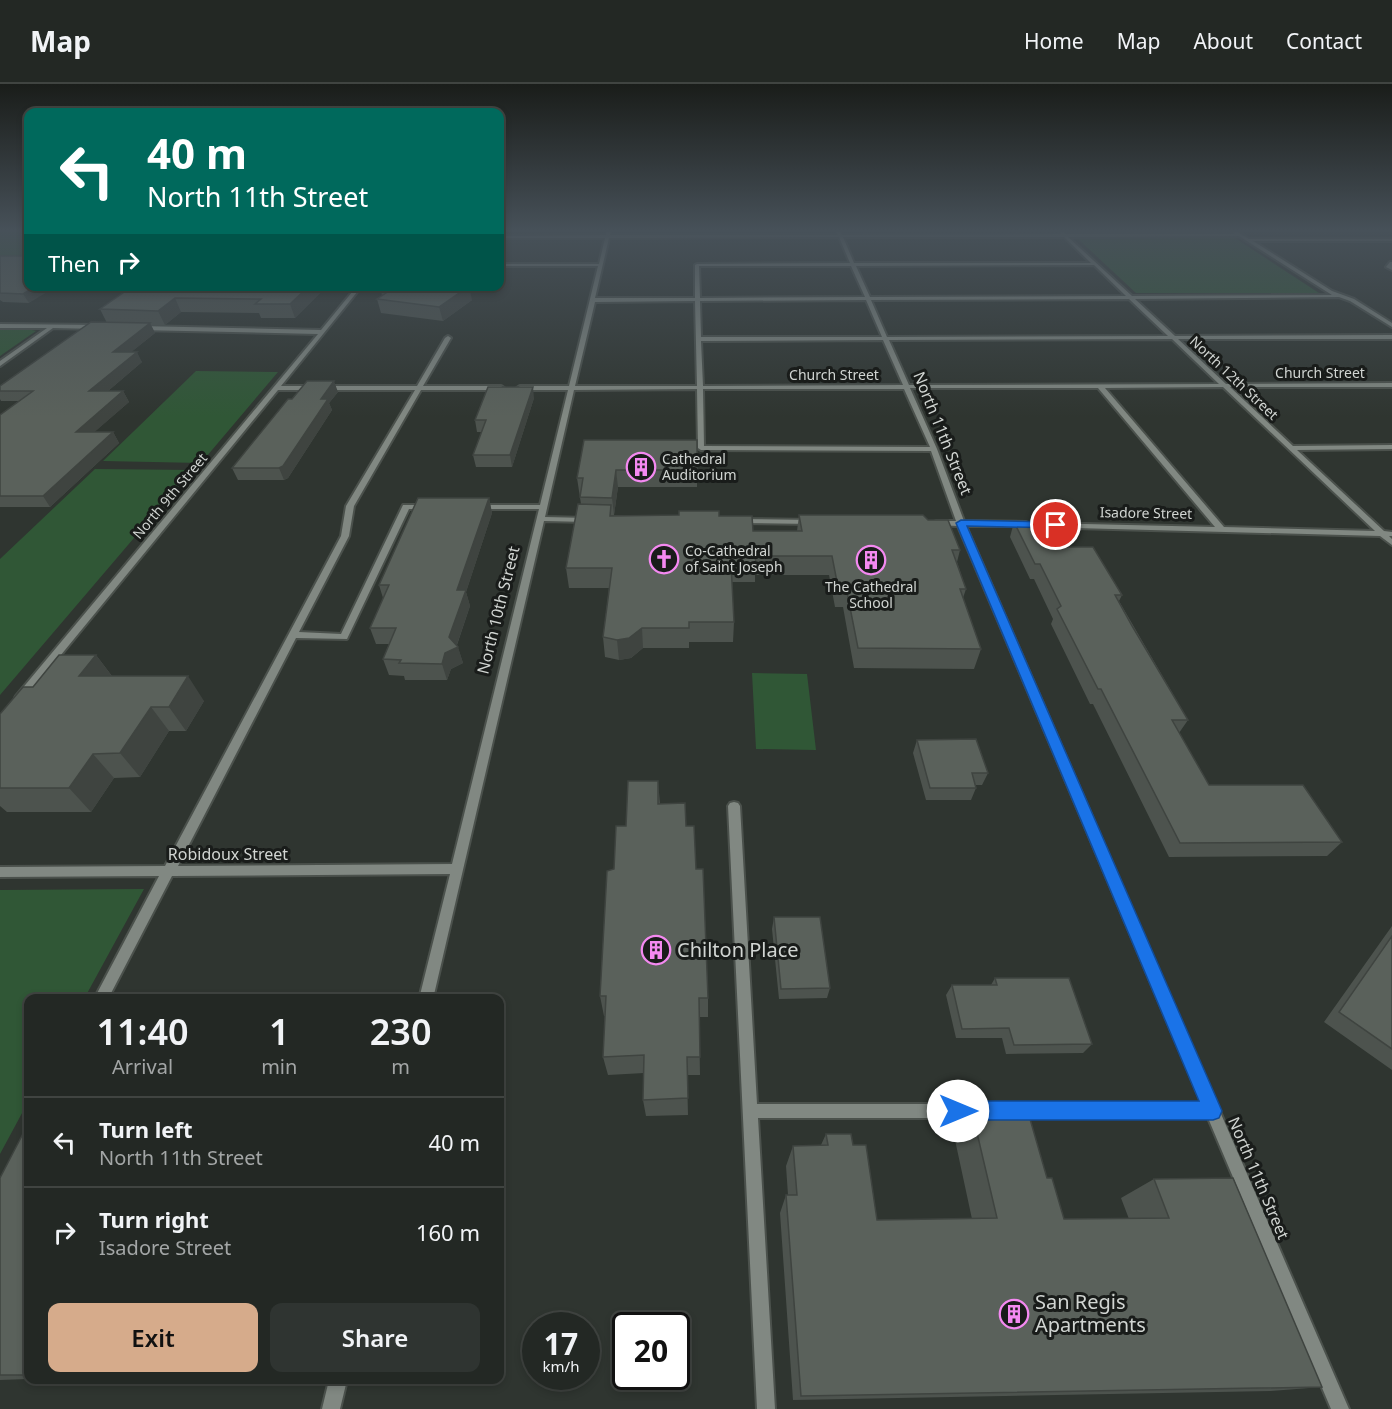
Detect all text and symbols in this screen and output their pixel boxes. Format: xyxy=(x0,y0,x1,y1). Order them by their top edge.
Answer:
text: Map xyxy=(30,22,91,60)
text: Home xyxy=(1024,27,1084,55)
text: Map xyxy=(1117,27,1160,55)
text: About xyxy=(1193,27,1253,55)
text: Contact xyxy=(1286,27,1362,55)
text: 40 m xyxy=(147,124,247,181)
icon: left xyxy=(48,132,126,210)
text: North 11th Street xyxy=(147,178,368,215)
icon: right xyxy=(112,246,145,279)
text: Then xyxy=(48,248,100,278)
street label: North 12th Street xyxy=(1186,332,1283,424)
street label: Church Street xyxy=(1275,363,1365,382)
street label: Church Street xyxy=(789,365,879,384)
street label: North 11th Street xyxy=(908,368,978,498)
street label: North 9th Street xyxy=(128,449,211,543)
place label: Cathedral Auditorium xyxy=(662,449,736,484)
building icon: Cathedral Auditorium xyxy=(625,451,657,483)
pin xyxy=(1030,499,1081,550)
street label: Isadore Street xyxy=(1100,502,1192,523)
icon: arrive xyxy=(1039,508,1072,541)
place label: Co-Cathedral of Saint Joseph xyxy=(685,541,783,576)
church icon: Co-Cathedral of Saint Joseph xyxy=(648,543,680,575)
street label: North 10th Street xyxy=(471,544,525,676)
building icon: The Cathedral School xyxy=(855,544,887,576)
place label: The Cathedral School xyxy=(825,577,917,612)
street label: Robidoux Street xyxy=(168,843,288,865)
building icon: Chilton Place xyxy=(640,934,672,966)
place label: Chilton Place xyxy=(677,936,799,963)
text: 11:40 xyxy=(96,1007,189,1056)
text: 1 xyxy=(269,1007,290,1056)
text: 230 xyxy=(370,1007,432,1056)
text: Arrival xyxy=(112,1053,173,1080)
text: min xyxy=(261,1053,297,1080)
text: m xyxy=(391,1053,410,1080)
position arrow xyxy=(926,1079,990,1143)
street label: North 11th Street xyxy=(1223,1113,1295,1243)
text: Turn left xyxy=(99,1114,193,1144)
icon: left xyxy=(48,1126,81,1159)
text: 40 m xyxy=(429,1127,480,1157)
text: North 11th Street xyxy=(99,1144,263,1171)
text: Turn right xyxy=(99,1204,209,1234)
icon: right xyxy=(48,1216,81,1249)
text: 160 m xyxy=(416,1217,480,1247)
text: Isadore Street xyxy=(99,1234,231,1261)
place label: San Regis Apartments xyxy=(1035,1288,1146,1338)
building icon: San Regis Apartments xyxy=(998,1298,1030,1330)
button: Exit xyxy=(48,1303,258,1372)
button: Share xyxy=(270,1303,480,1372)
speed limit sign: 20 xyxy=(612,1312,690,1390)
text: 17 xyxy=(544,1323,578,1364)
text: km/h xyxy=(543,1356,579,1376)

